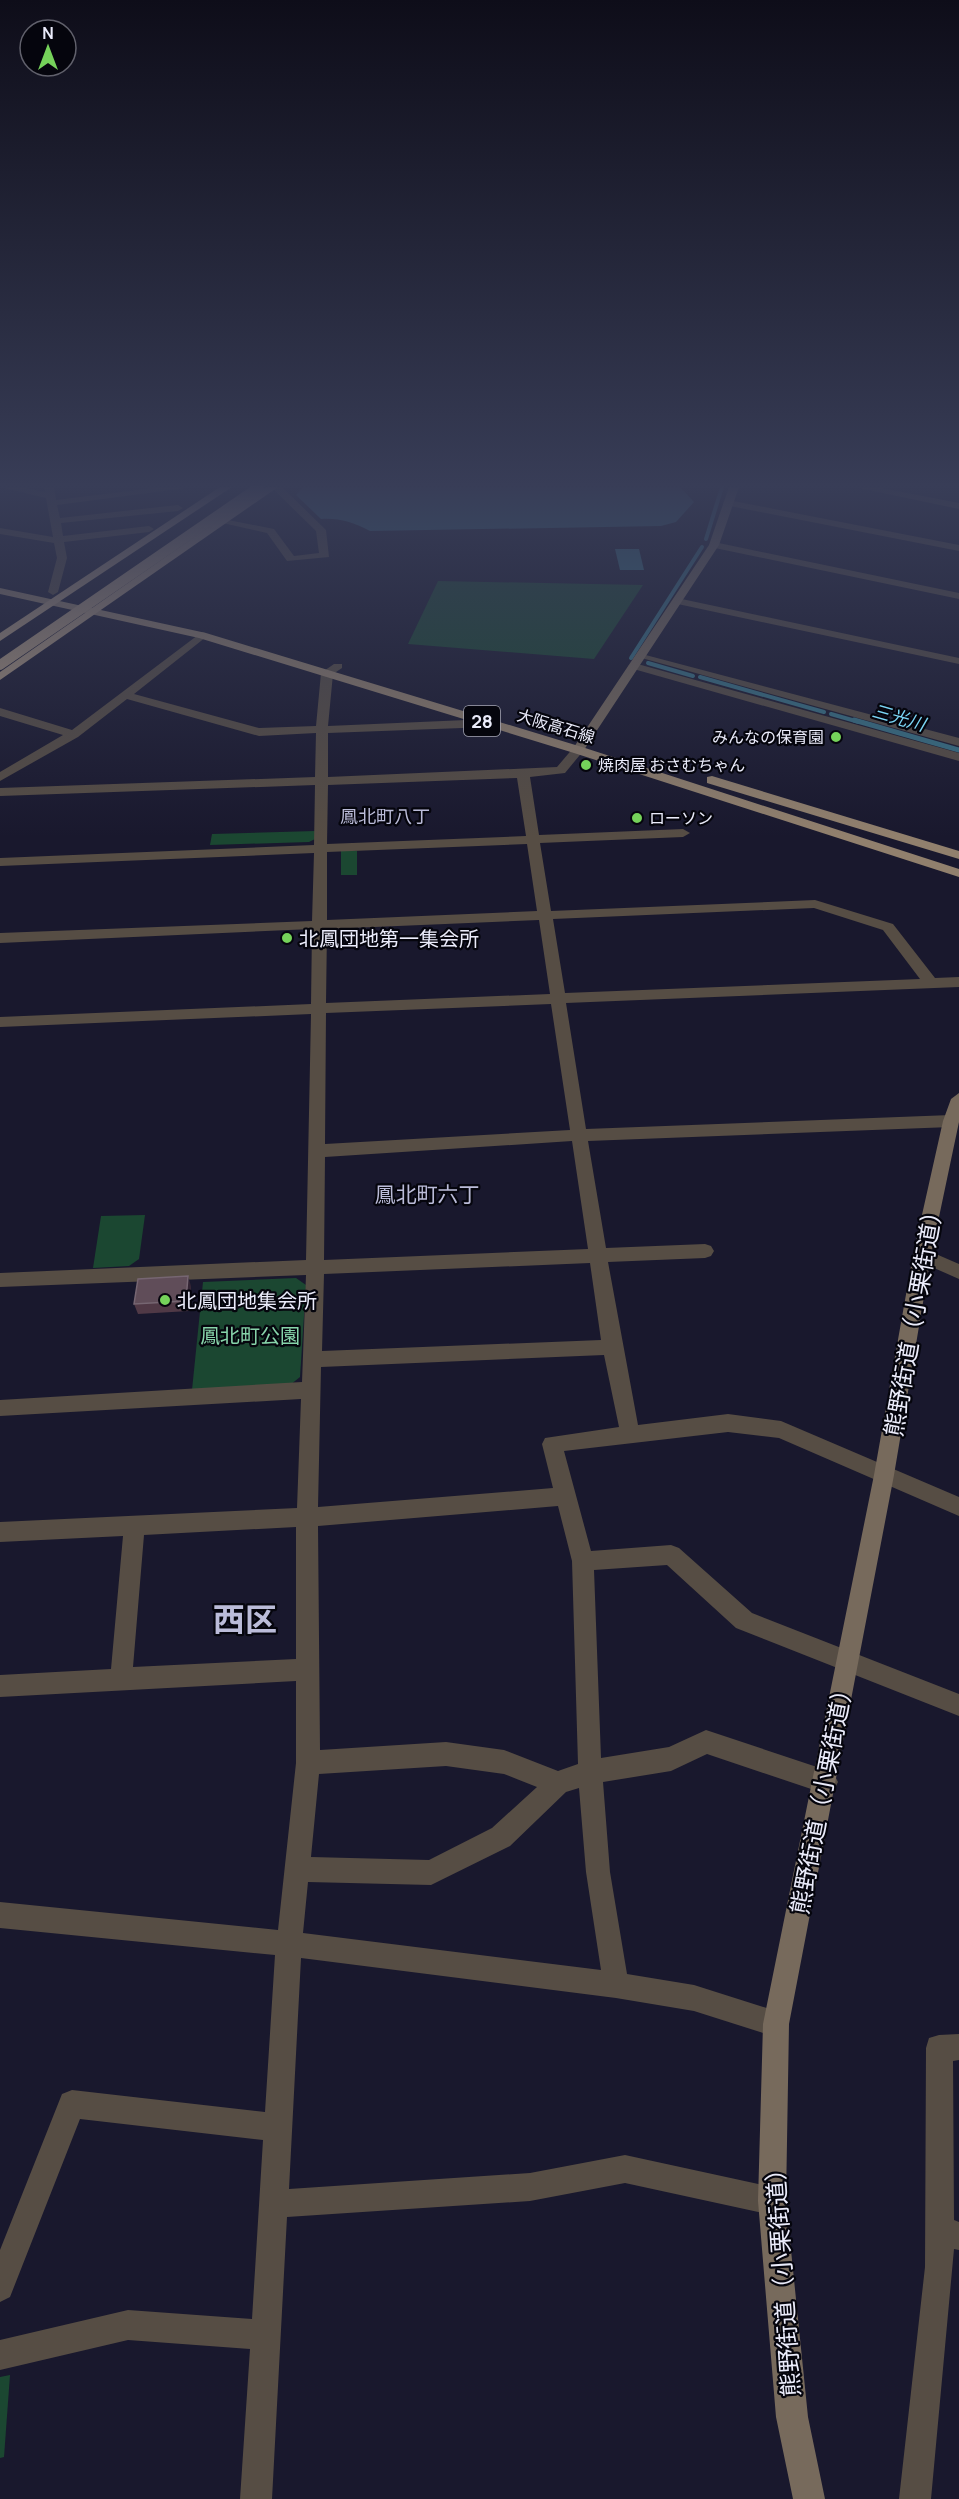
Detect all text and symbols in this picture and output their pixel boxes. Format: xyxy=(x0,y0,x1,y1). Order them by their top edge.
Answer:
north arrow xyxy=(18,18,78,78)
text: N xyxy=(42,22,54,44)
water label: 三光川 xyxy=(870,698,930,737)
street label: 大阪高石線 xyxy=(515,704,597,748)
road number: 28 xyxy=(464,706,500,736)
place label: みんなの保育園 xyxy=(712,726,824,748)
marker: みんなの保育園 xyxy=(829,730,843,744)
place label: 焼肉屋 おさむちゃん xyxy=(598,754,745,776)
marker: 焼肉屋 おさむちゃん xyxy=(579,758,593,772)
district label: 鳳北町八丁 xyxy=(340,804,430,828)
place label: ローソン xyxy=(649,807,713,829)
marker: ローソン xyxy=(630,811,644,825)
place label: 北鳳団地第一集会所 xyxy=(299,925,479,952)
marker: 北鳳団地第一集会所 xyxy=(280,931,294,945)
district label: 鳳北町六丁 xyxy=(375,1180,480,1208)
street label: 熊野街道（小栗街道） xyxy=(876,1197,950,1439)
place label: 北鳳団地集会所 xyxy=(177,1287,317,1314)
marker: 北鳳団地集会所 xyxy=(158,1293,172,1307)
park label: 鳳北町公園 xyxy=(200,1322,300,1349)
district label: 西区 xyxy=(213,1597,277,1641)
street label: 熊野街道（小栗街道） xyxy=(782,1675,860,1917)
street label: 熊野街道（小栗街道） xyxy=(757,2156,807,2398)

